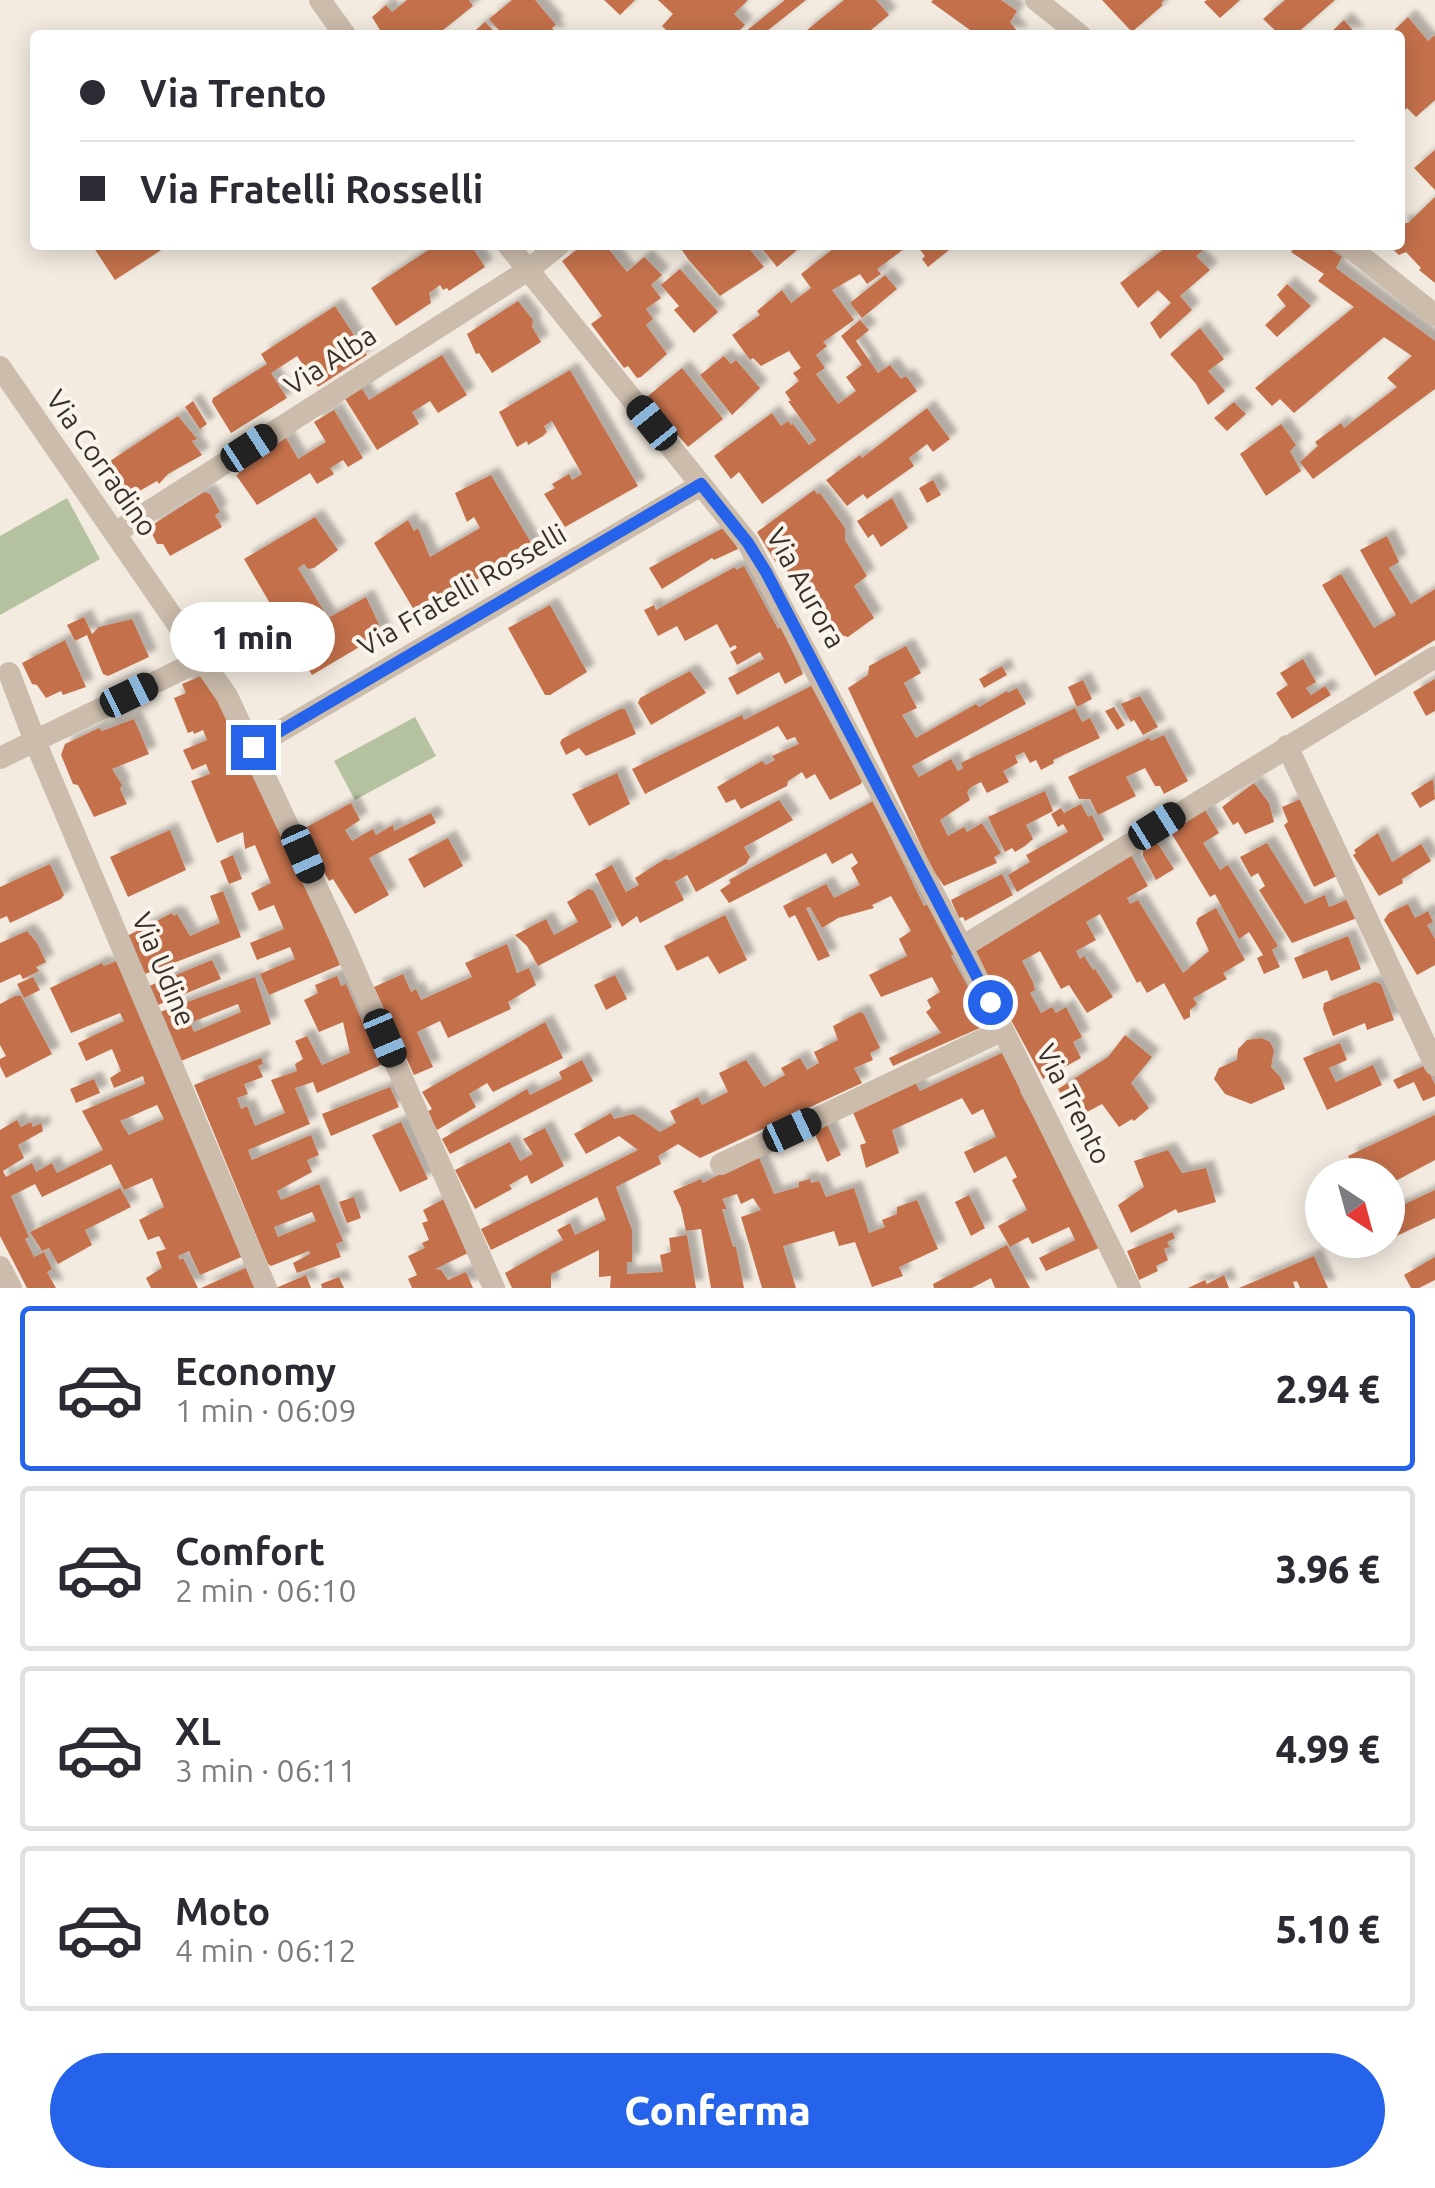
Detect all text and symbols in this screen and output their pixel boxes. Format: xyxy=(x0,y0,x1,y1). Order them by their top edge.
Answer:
text: Via Trento xyxy=(140,72,327,114)
text: Via Fratelli Rosselli xyxy=(140,168,483,210)
street label: Via Alba xyxy=(278,319,381,401)
street label: Via Corradino xyxy=(41,384,164,542)
car xyxy=(621,390,683,456)
car xyxy=(216,419,282,477)
street label: Via Fratelli Rosselli xyxy=(352,517,571,662)
street label: Via Aurora xyxy=(761,522,852,653)
callout: 1 min xyxy=(170,602,336,672)
text: 1 min xyxy=(212,619,293,655)
car xyxy=(95,668,163,722)
route end xyxy=(231,725,276,770)
car xyxy=(1124,797,1190,855)
car xyxy=(277,820,329,888)
street label: Via Udine xyxy=(127,907,202,1030)
route start xyxy=(968,980,1013,1025)
car xyxy=(359,1005,411,1071)
street label: Via Trento xyxy=(1031,1039,1118,1169)
car xyxy=(758,1104,826,1156)
north arrow xyxy=(1305,1158,1405,1258)
map controls xyxy=(1305,1158,1405,1258)
icon: car xyxy=(55,1344,145,1434)
text: Economy xyxy=(175,1350,336,1392)
text: 2.94 € xyxy=(1276,1368,1380,1410)
text: 1 min · 06:09 xyxy=(175,1392,357,1428)
icon: car xyxy=(55,1524,145,1614)
text: Comfort xyxy=(175,1530,325,1572)
text: 3.96 € xyxy=(1276,1548,1380,1590)
text: 2 min · 06:10 xyxy=(175,1572,357,1608)
icon: car xyxy=(55,1704,145,1794)
text: XL xyxy=(175,1710,221,1752)
text: 4.99 € xyxy=(1276,1728,1380,1770)
text: 3 min · 06:11 xyxy=(175,1752,357,1788)
icon: car xyxy=(55,1884,145,1974)
text: Moto xyxy=(175,1890,270,1932)
text: 5.10 € xyxy=(1276,1908,1380,1950)
text: 4 min · 06:12 xyxy=(175,1932,357,1968)
button: Conferma xyxy=(50,2053,1385,2168)

